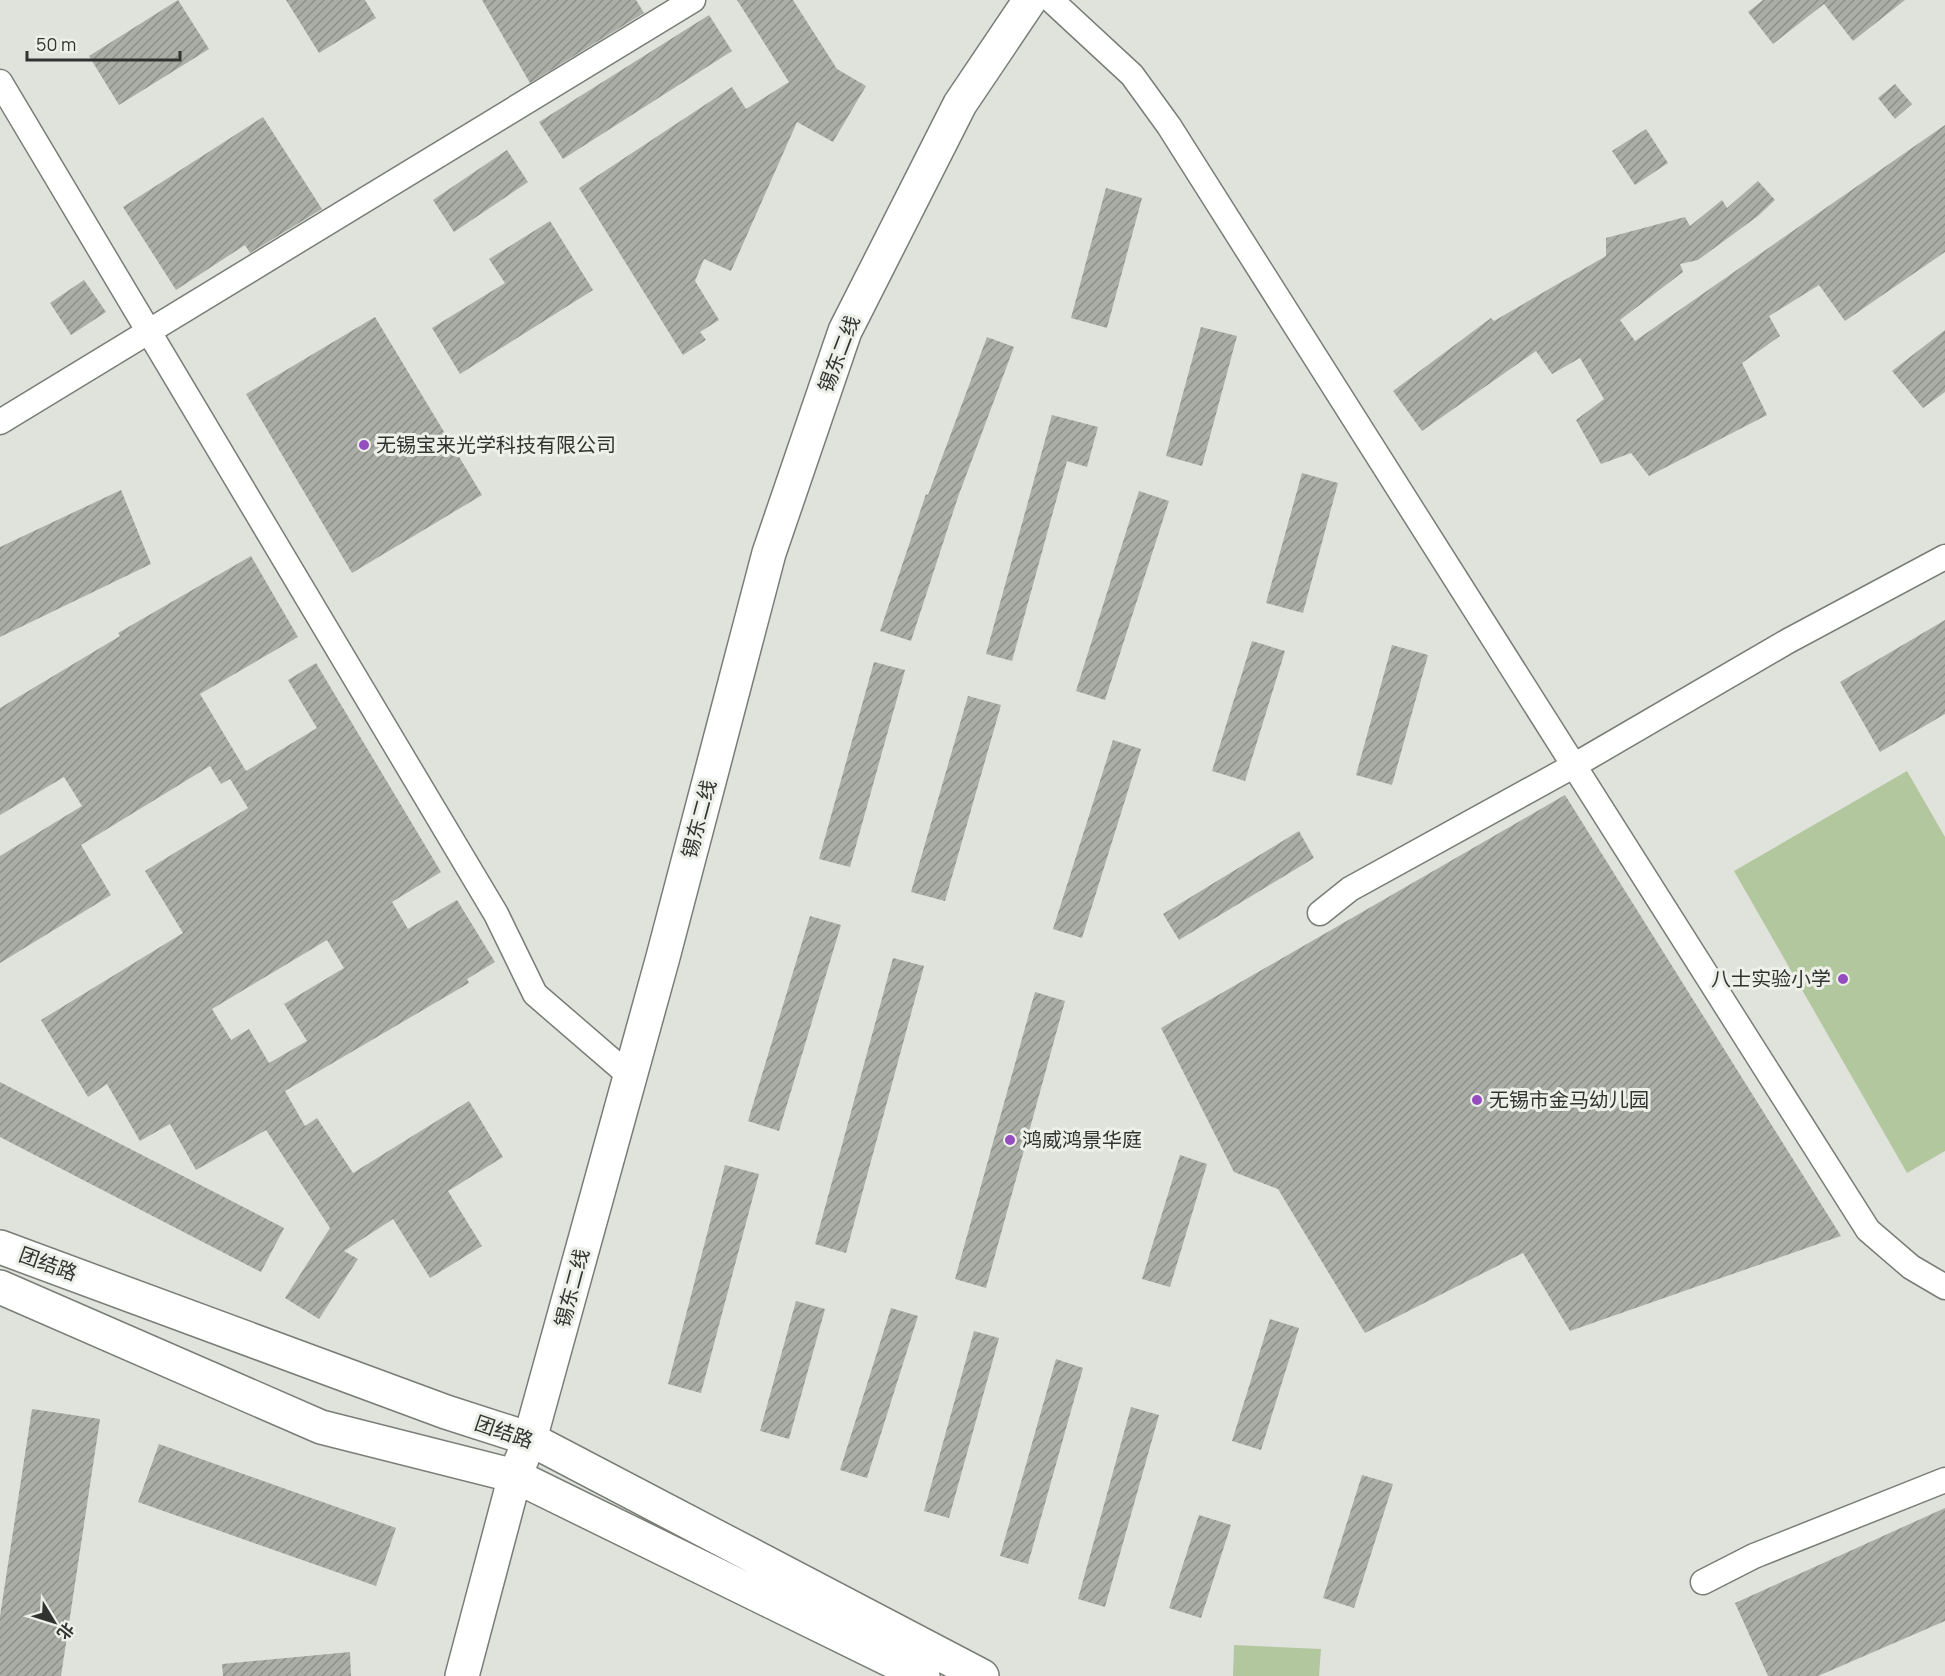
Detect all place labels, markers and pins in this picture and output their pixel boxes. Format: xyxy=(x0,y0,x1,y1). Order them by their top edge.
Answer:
place label: 无锡宝来光学科技有限公司 xyxy=(376,431,616,458)
marker: 无锡宝来光学科技有限公司 xyxy=(357,438,371,452)
place label: 八士实验小学 xyxy=(1711,965,1831,992)
marker: 八士实验小学 xyxy=(1836,972,1850,986)
place label: 无锡市金马幼儿园 xyxy=(1489,1086,1649,1113)
marker: 无锡市金马幼儿园 xyxy=(1470,1093,1484,1107)
place label: 鸿威鸿景华庭 xyxy=(1022,1126,1142,1153)
marker: 鸿威鸿景华庭 xyxy=(1003,1133,1017,1147)

